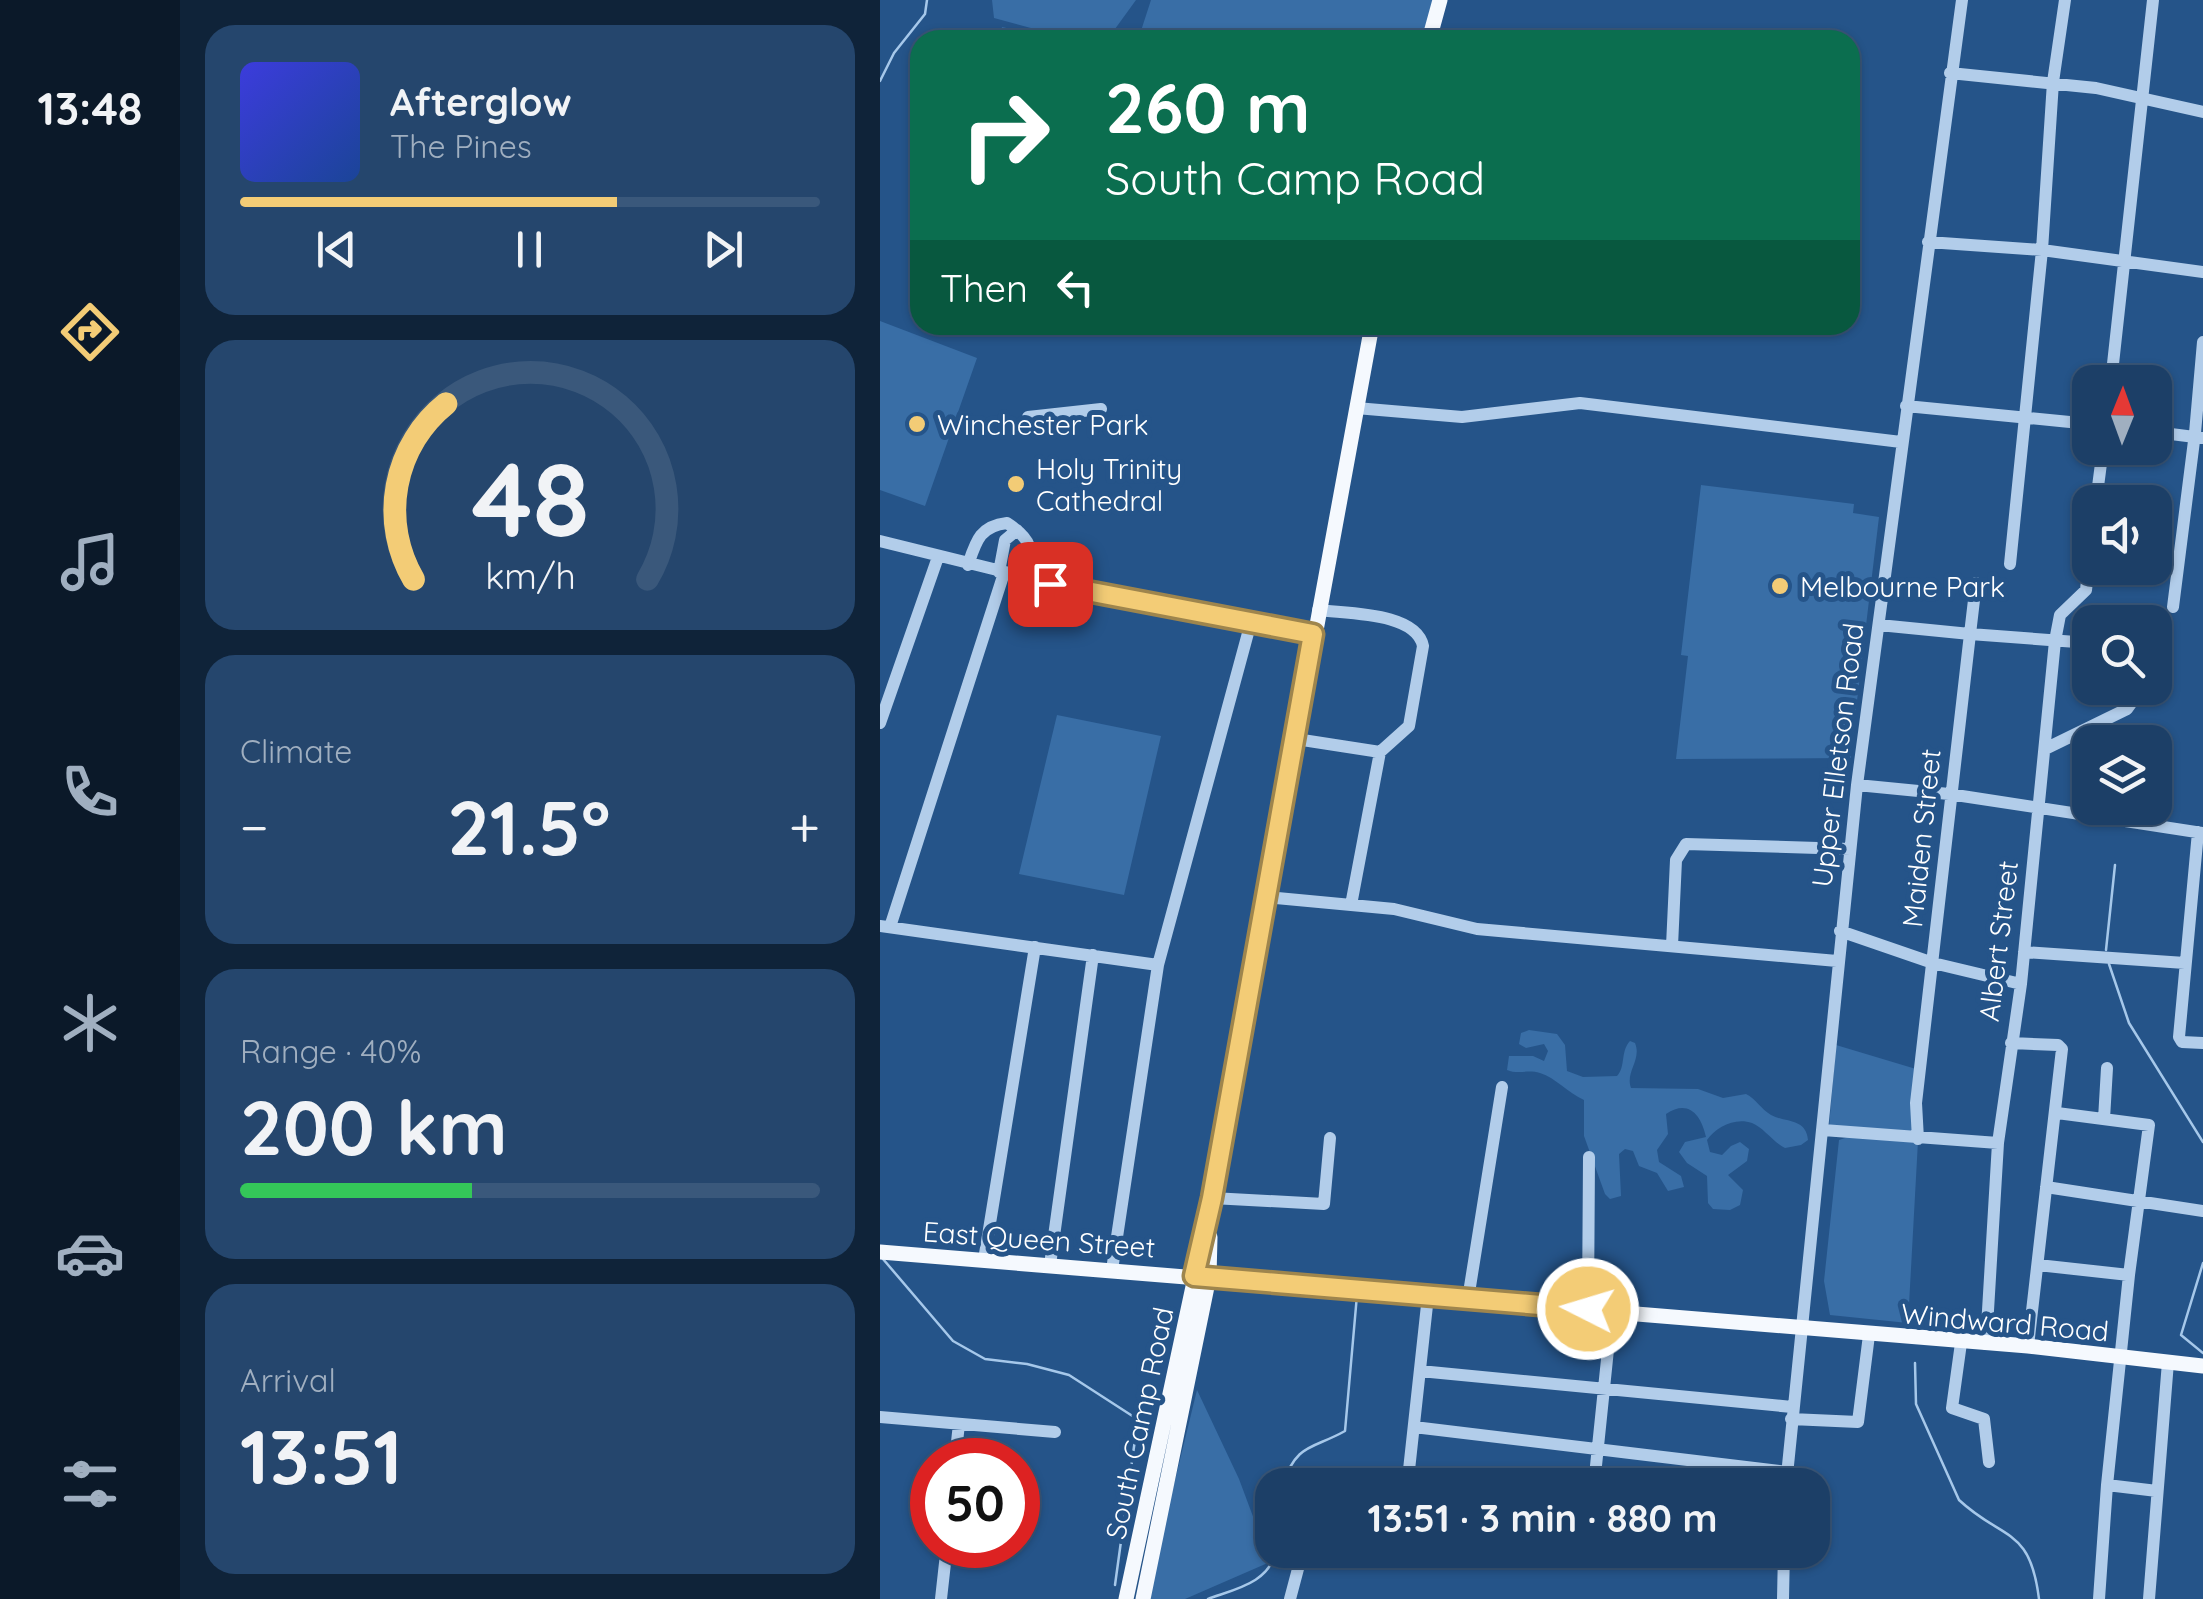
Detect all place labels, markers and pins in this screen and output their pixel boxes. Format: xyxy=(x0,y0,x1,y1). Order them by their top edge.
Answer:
place label: Winchester Park xyxy=(937,407,1148,442)
marker: Winchester Park xyxy=(906,413,928,435)
place label: Holy Trinity Cathedral xyxy=(1036,451,1182,518)
marker: Holy Trinity Cathedral xyxy=(1005,473,1027,495)
pin xyxy=(1008,542,1093,627)
place label: Melbourne Park xyxy=(1800,569,2005,604)
marker: Melbourne Park xyxy=(1769,575,1791,597)

